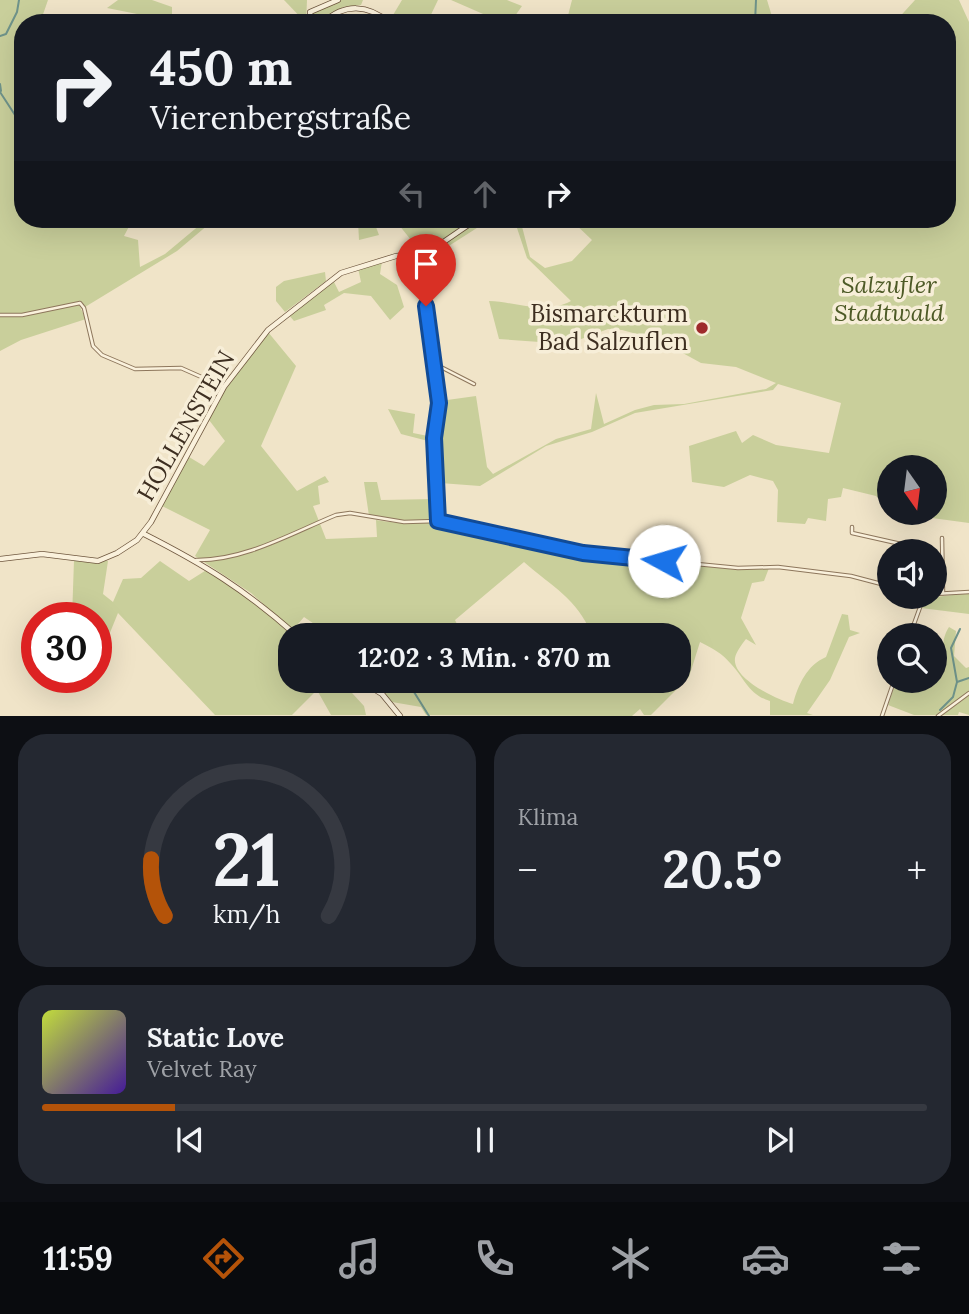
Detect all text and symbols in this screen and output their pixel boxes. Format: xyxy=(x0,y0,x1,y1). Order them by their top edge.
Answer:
text: 450 m xyxy=(150,36,292,98)
icon: right xyxy=(35,42,126,133)
text: Vierenbergstraße xyxy=(150,97,411,138)
icon: left xyxy=(393,175,431,213)
icon: ahead xyxy=(466,175,504,213)
icon: right xyxy=(539,175,577,213)
pin xyxy=(396,234,456,306)
icon: arrive xyxy=(407,245,445,283)
park label: Salzufler Stadtwald xyxy=(834,269,945,328)
place label: Bismarckturm Bad Salzuflen xyxy=(530,298,688,357)
marker: Bismarckturm Bad Salzuflen xyxy=(694,320,710,336)
street label: HOLLENSTEIN xyxy=(130,345,241,506)
north arrow xyxy=(877,455,947,525)
map controls xyxy=(877,455,947,693)
position arrow xyxy=(627,524,701,598)
button: sound xyxy=(877,539,947,609)
speed limit sign: 30 xyxy=(21,602,112,693)
button: search xyxy=(877,623,947,693)
text: 12:02 · 3 Min. · 870 m xyxy=(358,641,611,674)
text: Klima xyxy=(518,802,578,831)
text: 21 xyxy=(213,814,281,907)
text: 20.5° xyxy=(662,836,782,902)
text: − xyxy=(518,846,538,894)
text: + xyxy=(907,846,927,894)
text: km/h xyxy=(213,898,281,930)
text: Static Love xyxy=(147,1021,284,1054)
text: Velvet Ray xyxy=(147,1054,257,1083)
icon: previous xyxy=(171,1121,209,1159)
icon: pause xyxy=(466,1121,504,1159)
icon: next xyxy=(761,1121,799,1159)
icon: directions xyxy=(199,1234,248,1283)
icon: music xyxy=(335,1234,384,1283)
icon: phone xyxy=(470,1234,519,1283)
icon: climate xyxy=(606,1234,655,1283)
icon: car xyxy=(741,1234,790,1283)
icon: filters xyxy=(877,1234,926,1283)
text: 11:59 xyxy=(43,1238,113,1279)

